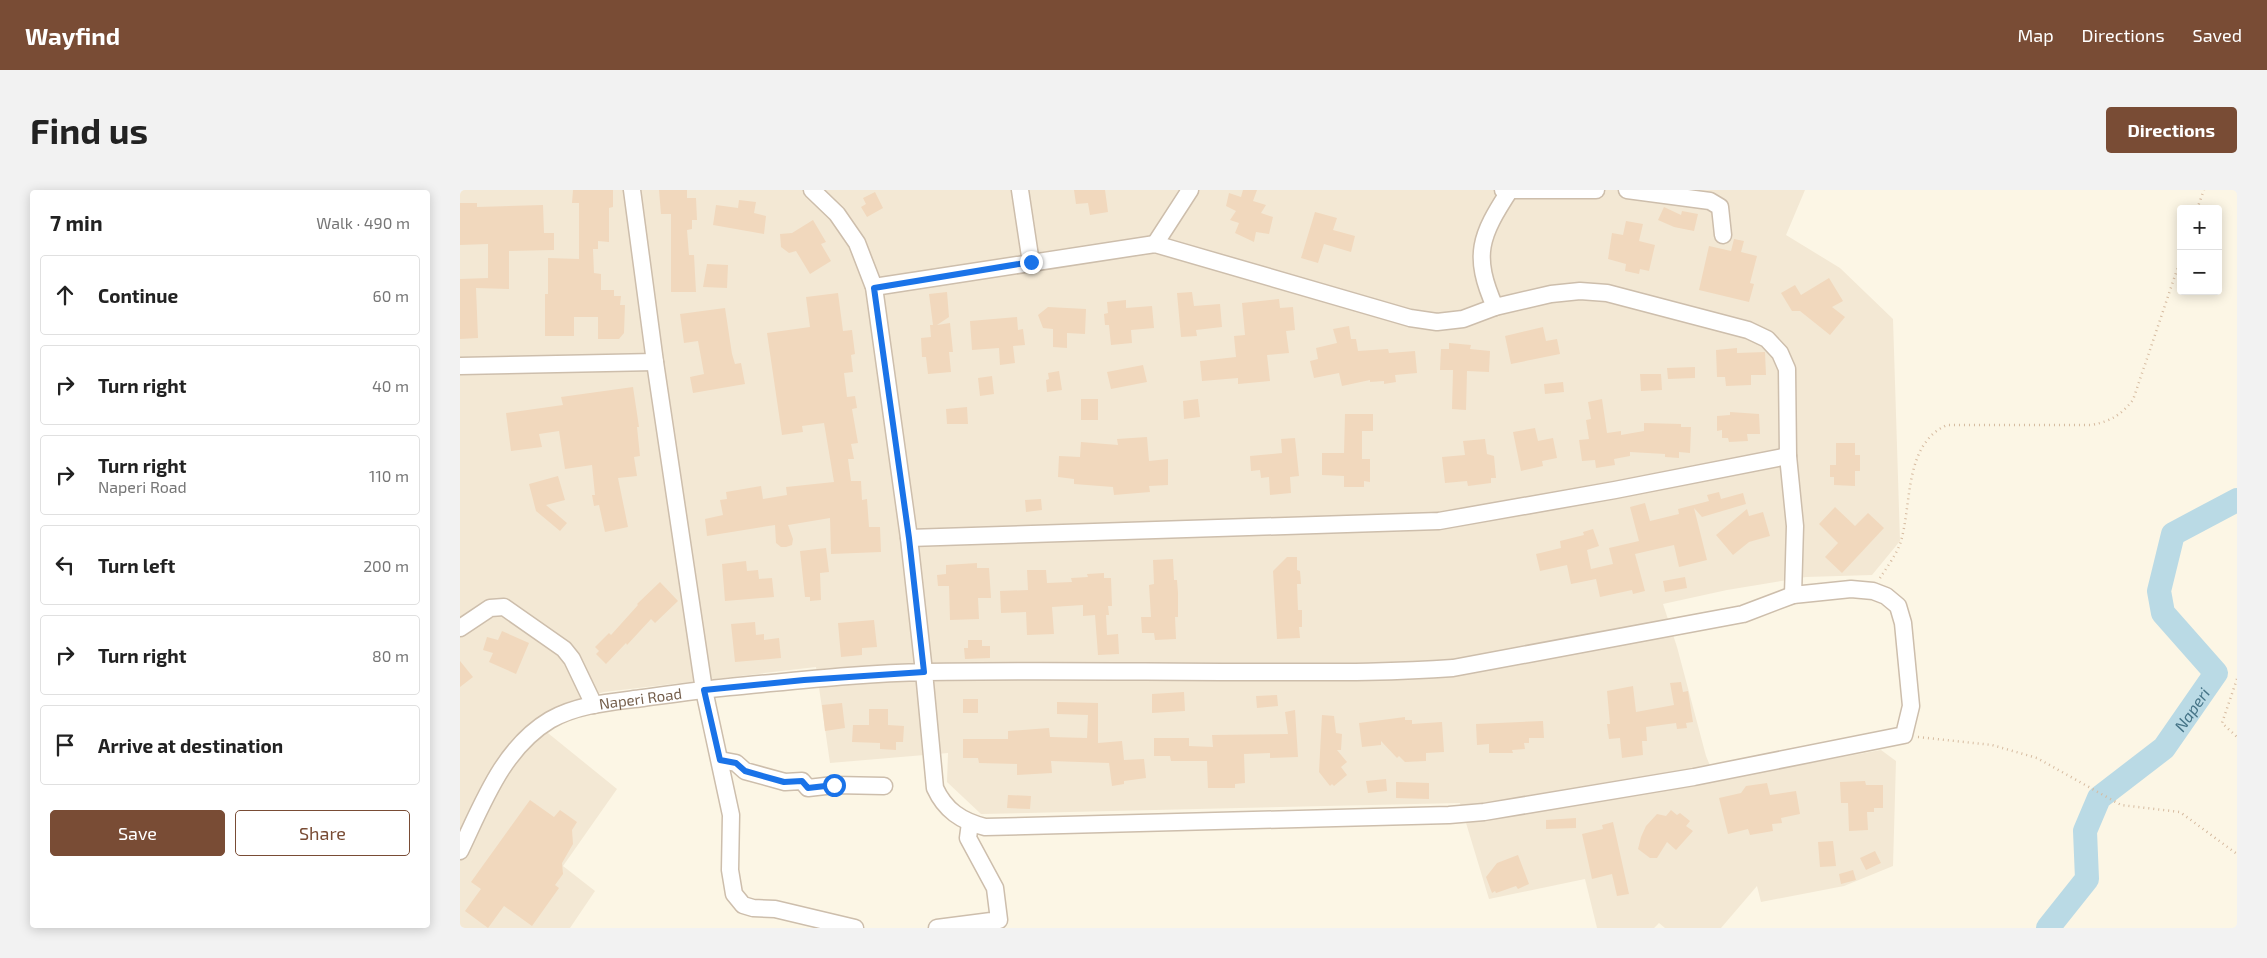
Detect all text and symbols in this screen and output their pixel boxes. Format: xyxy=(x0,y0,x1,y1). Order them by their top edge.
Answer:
text: Wayfind xyxy=(25,21,120,50)
text: Map xyxy=(2017,24,2054,46)
text: Directions xyxy=(2082,24,2165,46)
text: Saved xyxy=(2193,24,2242,46)
button: Directions xyxy=(2106,107,2237,153)
text: Find us xyxy=(30,109,148,151)
map controls xyxy=(2177,205,2222,295)
button: + xyxy=(2177,205,2222,250)
text: 7 min xyxy=(50,210,103,235)
text: Walk · 490 m xyxy=(316,213,410,232)
button: − xyxy=(2177,250,2222,295)
route end xyxy=(1020,251,1043,274)
icon: ahead xyxy=(51,281,79,309)
text: Continue xyxy=(98,284,178,307)
text: 60 m xyxy=(373,286,409,305)
icon: right xyxy=(51,371,79,399)
text: Turn right xyxy=(98,374,186,397)
text: 40 m xyxy=(372,376,409,395)
text: Turn right xyxy=(98,454,186,477)
icon: right xyxy=(51,461,79,489)
text: 110 m xyxy=(369,466,409,485)
text: Naperi Road xyxy=(98,477,187,496)
icon: left xyxy=(51,551,79,579)
text: Turn left xyxy=(98,554,175,577)
text: 200 m xyxy=(363,556,409,575)
icon: right xyxy=(51,641,79,669)
text: Turn right xyxy=(98,644,186,667)
text: 80 m xyxy=(372,646,409,665)
street label: Naperi Road xyxy=(598,684,683,713)
water label: Naperi xyxy=(2169,684,2213,734)
icon: arrive xyxy=(51,731,79,759)
text: Arrive at destination xyxy=(98,734,283,757)
route start xyxy=(823,774,846,797)
button: Save xyxy=(50,810,225,856)
button: Share xyxy=(235,810,410,856)

